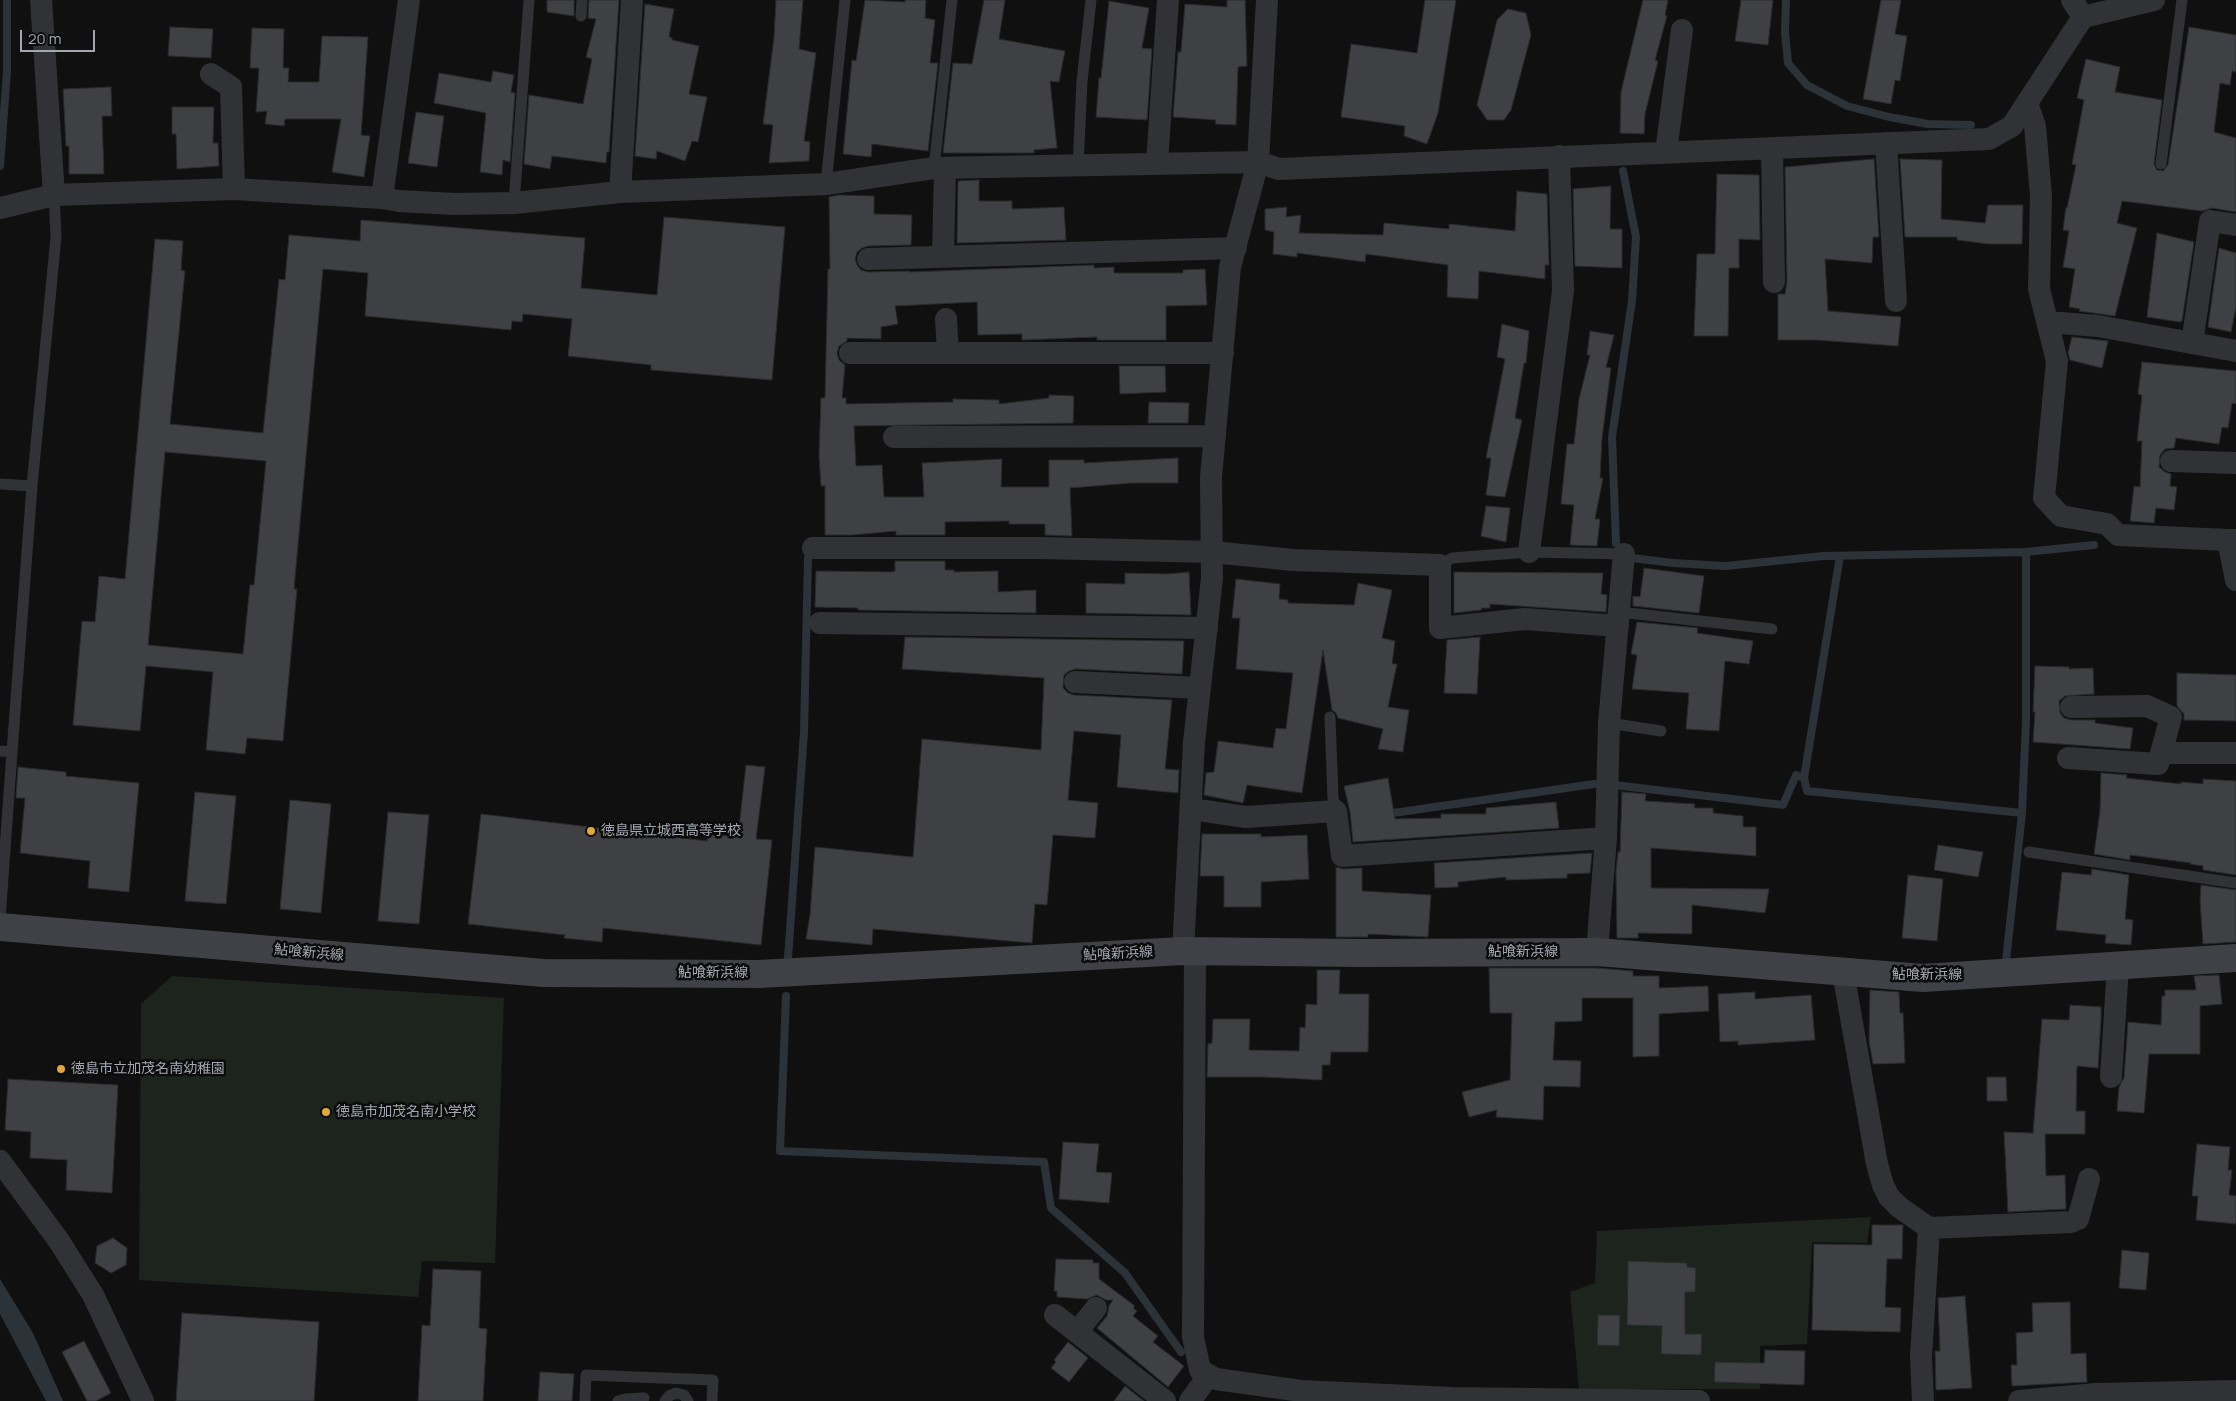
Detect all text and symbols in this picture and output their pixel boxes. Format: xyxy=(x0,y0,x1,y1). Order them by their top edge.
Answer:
scale bar xyxy=(22,20,98,52)
text: 20 m xyxy=(28,28,61,49)
place label: 徳島県立城西高等学校 xyxy=(601,823,741,839)
marker: 徳島県立城西高等学校 xyxy=(585,825,597,837)
street label: 鮎喰新浜線 xyxy=(273,942,345,964)
street label: 鮎喰新浜線 xyxy=(1083,944,1153,964)
street label: 鮎喰新浜線 xyxy=(1488,944,1558,960)
street label: 鮎喰新浜線 xyxy=(678,965,748,981)
street label: 鮎喰新浜線 xyxy=(1892,967,1962,983)
place label: 徳島市立加茂名南幼稚園 xyxy=(71,1061,225,1077)
marker: 徳島市立加茂名南幼稚園 xyxy=(55,1063,67,1075)
place label: 徳島市加茂名南小学校 xyxy=(336,1104,476,1120)
marker: 徳島市加茂名南小学校 xyxy=(320,1106,332,1118)

